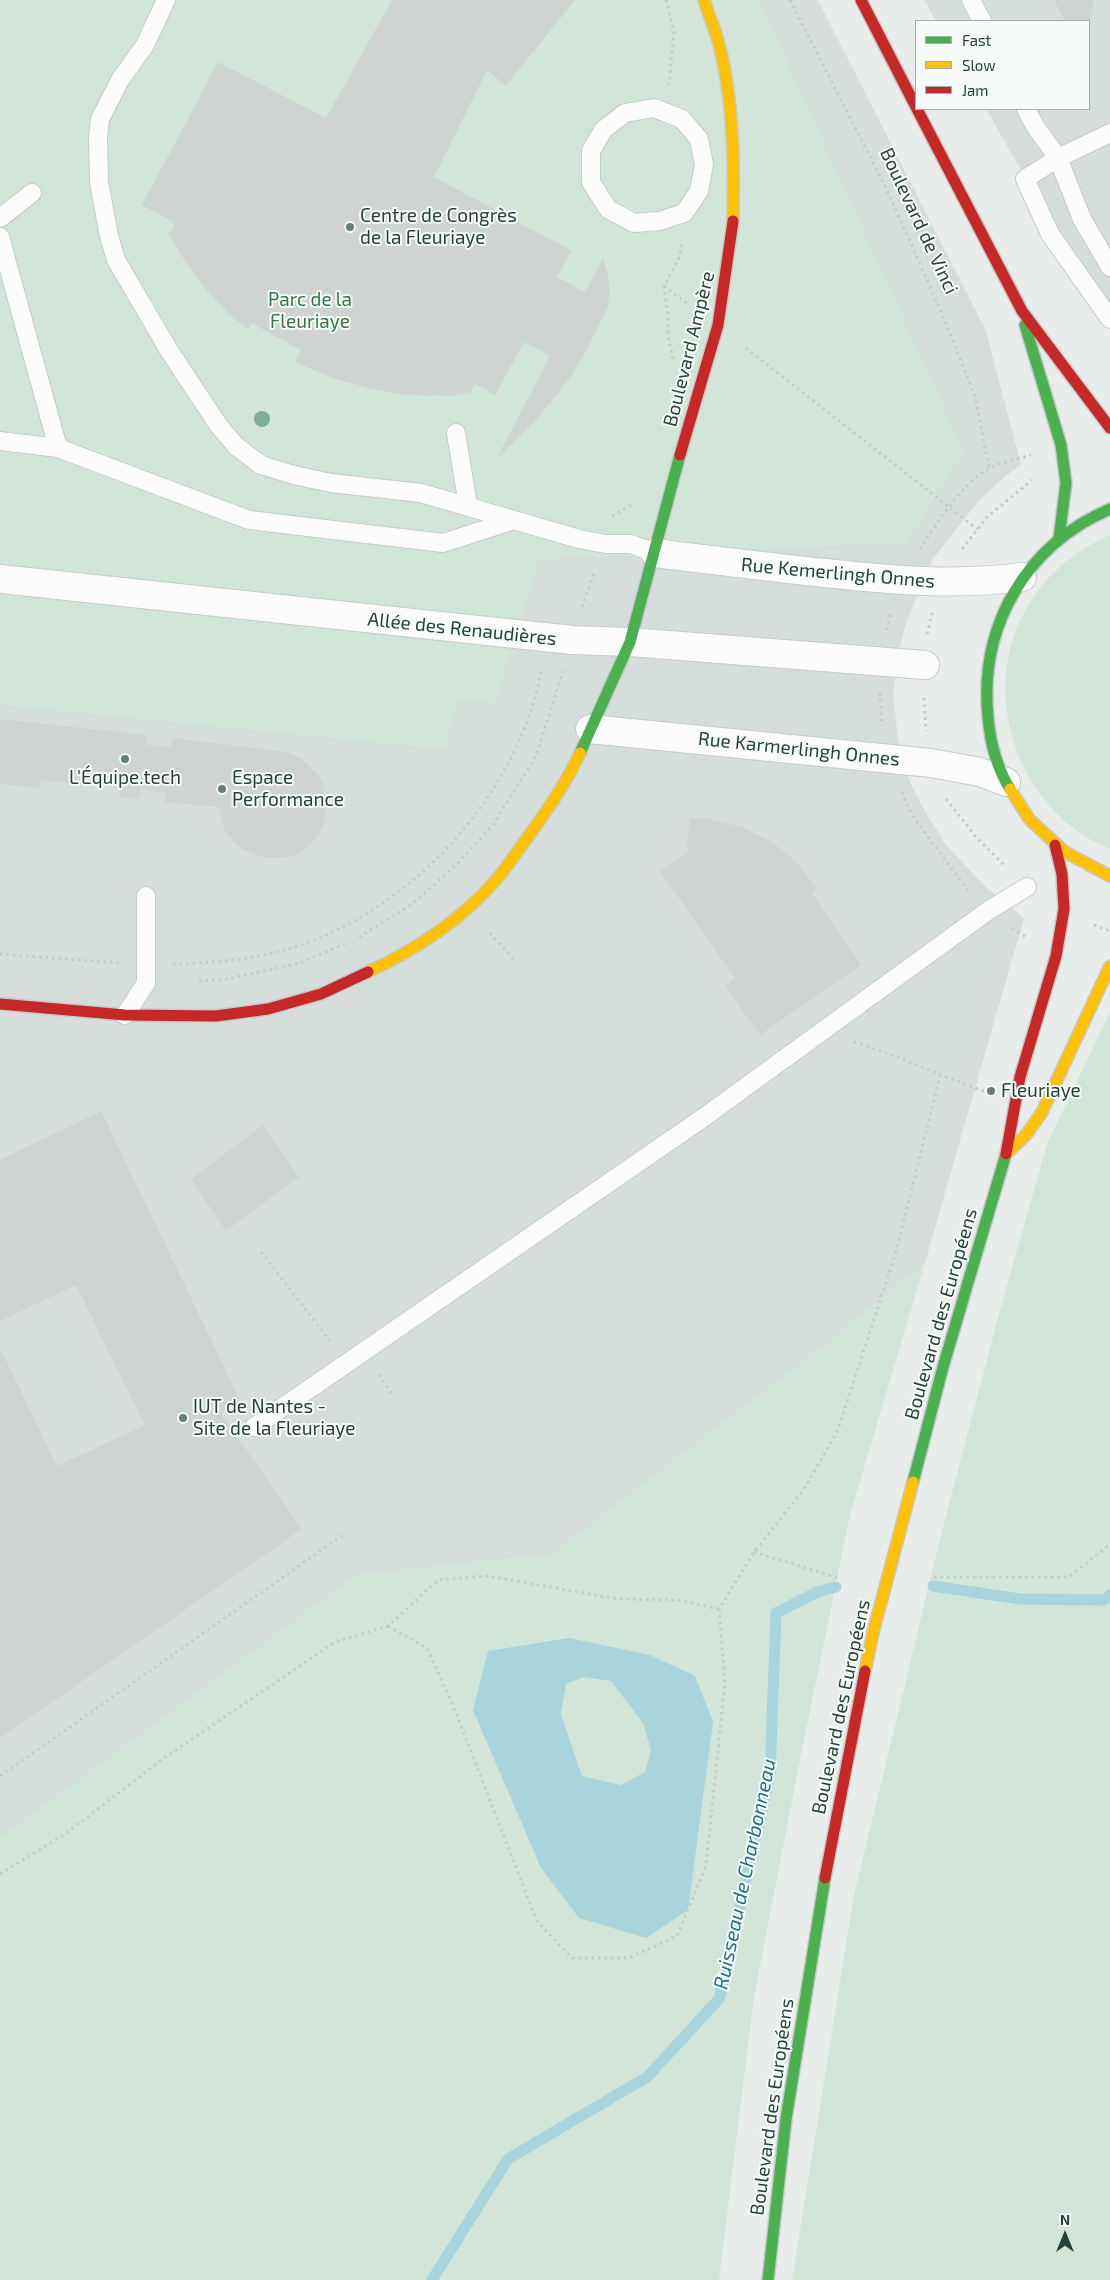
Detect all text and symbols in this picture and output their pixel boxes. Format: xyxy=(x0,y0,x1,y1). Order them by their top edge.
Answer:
legend xyxy=(915,20,1090,110)
text: Fast xyxy=(962,31,991,49)
text: Slow xyxy=(962,56,996,74)
text: Jam xyxy=(962,81,988,99)
street label: Boulevard de Vinci xyxy=(875,144,963,298)
place label: Centre de Congrès de la Fleuriaye xyxy=(360,205,517,249)
marker: Centre de Congrès de la Fleuriaye xyxy=(344,221,356,233)
street label: Boulevard Ampère xyxy=(659,269,719,429)
park label: Parc de la Fleuriaye xyxy=(268,289,352,333)
street label: Rue Kemerlingh Onnes xyxy=(740,553,936,593)
street label: Allée des Renaudières xyxy=(366,608,558,650)
street label: Rue Karmerlingh Onnes xyxy=(697,727,901,771)
marker: L'Équipe.tech xyxy=(119,753,131,765)
place label: L'Équipe.tech xyxy=(69,767,181,789)
place label: Espace Performance xyxy=(232,767,344,811)
marker: Espace Performance xyxy=(216,783,228,795)
place label: Fleuriaye xyxy=(1001,1080,1081,1102)
marker: Fleuriaye xyxy=(985,1085,997,1097)
street label: Boulevard des Européens xyxy=(900,1206,982,1422)
place label: IUT de Nantes - Site de la Fleuriaye xyxy=(193,1396,356,1440)
marker: IUT de Nantes - Site de la Fleuriaye xyxy=(177,1412,189,1424)
street label: Boulevard des Européens xyxy=(807,1598,875,1816)
water label: Ruisseau de Charbonneau xyxy=(709,1756,781,1992)
street label: Boulevard des Européens xyxy=(745,1997,799,2217)
north arrow xyxy=(1040,2210,1090,2260)
text: N xyxy=(1060,2211,1070,2228)

